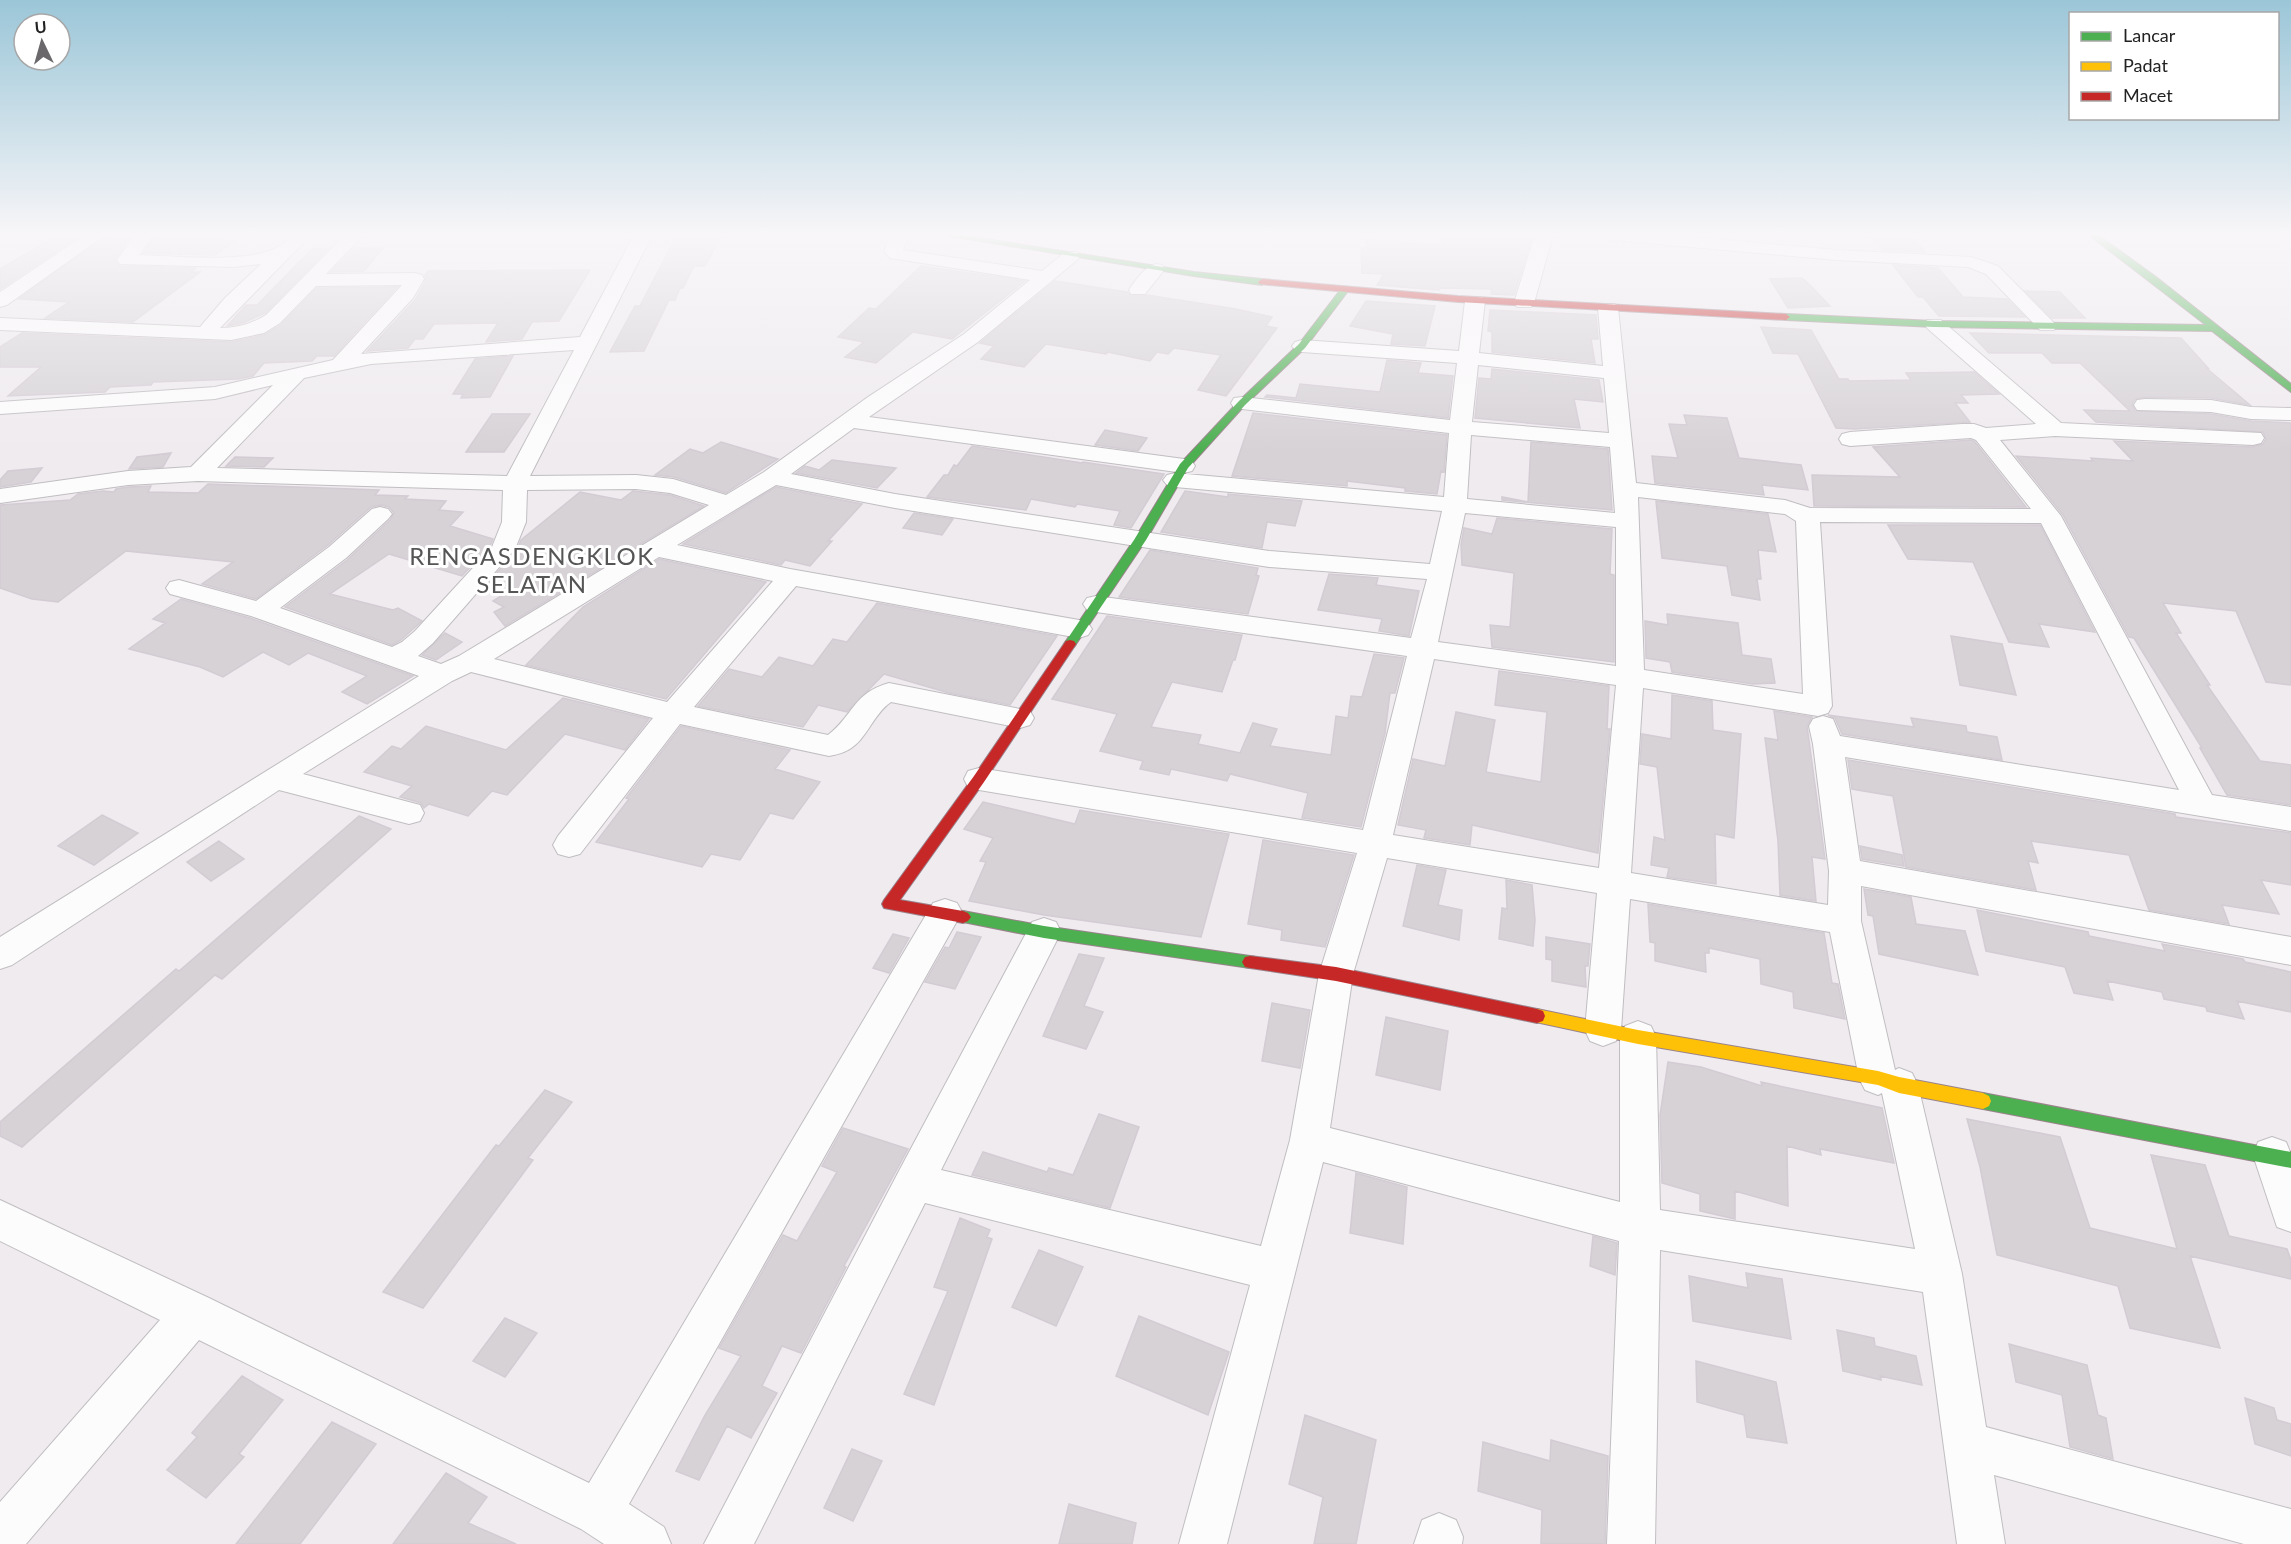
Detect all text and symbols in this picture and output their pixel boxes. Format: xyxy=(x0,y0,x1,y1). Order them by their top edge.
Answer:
north arrow xyxy=(12,12,72,72)
legend xyxy=(2069,12,2279,120)
text: U xyxy=(34,17,47,37)
text: Lancar xyxy=(2123,24,2176,46)
text: Padat xyxy=(2123,54,2168,76)
text: Macet xyxy=(2123,84,2173,106)
district label: RENGASDENGKLOK SELATAN xyxy=(409,541,655,598)

